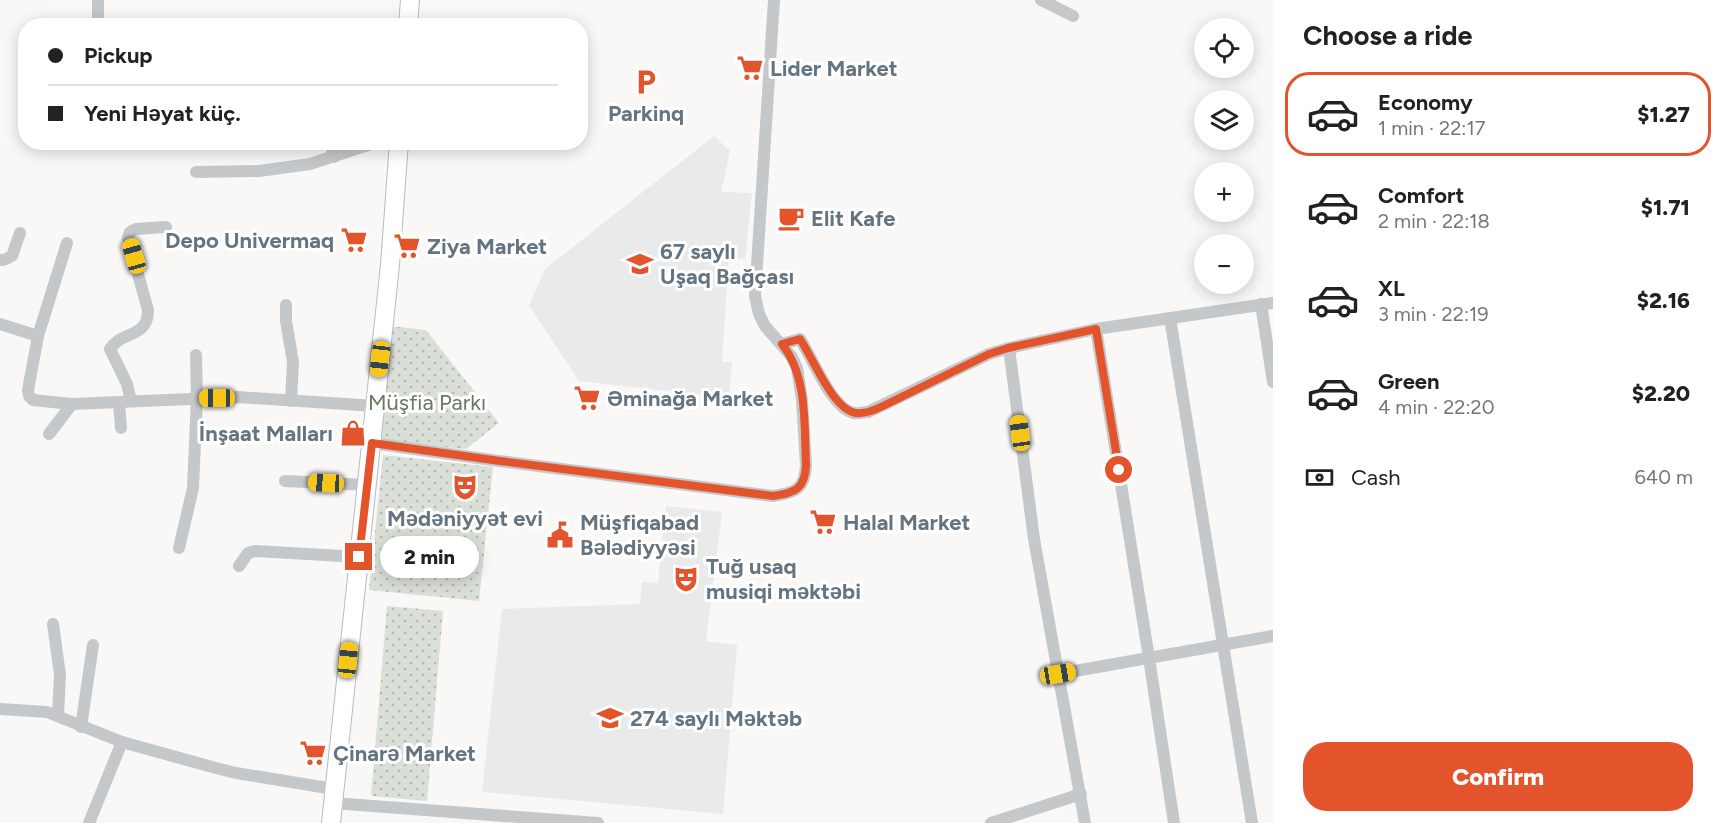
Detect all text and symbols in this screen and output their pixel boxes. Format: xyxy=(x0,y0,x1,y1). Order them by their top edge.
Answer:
map controls xyxy=(1194,18,1254,294)
button: locate xyxy=(1194,18,1254,78)
text: Choose a ride xyxy=(1303,19,1472,52)
text: Pickup xyxy=(84,42,153,69)
supermarket icon: Lider Market xyxy=(735,53,765,83)
place label: Lider Market xyxy=(770,55,898,82)
parking icon: Parkinq xyxy=(631,67,661,97)
icon: car xyxy=(1306,87,1360,141)
text: Economy xyxy=(1378,89,1473,116)
button: layers xyxy=(1194,90,1254,150)
text: Yeni Həyat küç. xyxy=(84,100,241,127)
place label: Parkinq xyxy=(608,100,684,127)
text: $1.27 xyxy=(1637,101,1690,128)
text: 1 min · 22:17 xyxy=(1378,116,1485,140)
button: + xyxy=(1194,162,1254,222)
icon: car xyxy=(1306,180,1360,234)
text: Comfort xyxy=(1378,182,1464,209)
text: $1.71 xyxy=(1641,194,1690,221)
cafe icon: Elit Kafe xyxy=(776,203,806,233)
place label: Elit Kafe xyxy=(811,205,896,232)
text: 2 min · 22:18 xyxy=(1378,209,1490,233)
supermarket icon: Depo Univermaq xyxy=(339,225,369,255)
place label: Depo Univermaq xyxy=(165,227,334,254)
supermarket icon: Ziya Market xyxy=(392,231,422,261)
place label: Ziya Market xyxy=(427,233,547,260)
button: − xyxy=(1194,234,1254,294)
car xyxy=(120,236,148,276)
place label: 67 saylı Uşaq Bağçası xyxy=(660,238,794,290)
school or university icon: 67 saylı Uşaq Bağçası xyxy=(625,249,655,279)
icon: car xyxy=(1306,273,1360,327)
text: XL xyxy=(1378,275,1405,302)
text: $2.16 xyxy=(1637,287,1690,314)
text: 3 min · 22:19 xyxy=(1378,302,1489,326)
car xyxy=(369,340,391,378)
icon: car xyxy=(1306,366,1360,420)
text: Green xyxy=(1378,368,1440,395)
text: $2.20 xyxy=(1632,380,1690,407)
supermarket icon: Əminağa Market xyxy=(572,383,602,413)
place label: Əminağa Market xyxy=(607,385,774,412)
car xyxy=(199,389,235,407)
park label: Müşfia Parkı xyxy=(368,389,486,416)
text: 4 min · 22:20 xyxy=(1378,395,1495,419)
car xyxy=(1009,414,1031,452)
shop icon: İnşaat Malları xyxy=(338,418,368,448)
place label: İnşaat Malları xyxy=(199,420,333,447)
route start xyxy=(1105,456,1132,483)
icon: cash xyxy=(1303,461,1336,494)
text: Cash xyxy=(1351,464,1401,491)
text: 640 m xyxy=(1634,465,1693,489)
theatre icon: Mədəniyyət evi xyxy=(450,472,480,502)
car xyxy=(308,473,344,493)
place label: Mədəniyyət evi xyxy=(387,505,543,532)
supermarket icon: Halal Market xyxy=(808,507,838,537)
place label: Müşfiqabad Bələdiyyəsi xyxy=(580,509,699,561)
place label: Halal Market xyxy=(843,509,970,536)
public building icon: Müşfiqabad Bələdiyyəsi xyxy=(545,520,575,550)
callout: 2 min xyxy=(380,536,479,578)
route end xyxy=(345,543,372,570)
text: 2 min xyxy=(404,545,455,569)
place label: Tuğ usaq musiqi məktəbi xyxy=(706,553,861,605)
theatre icon: Tuğ usaq musiqi məktəbi xyxy=(671,564,701,594)
car xyxy=(337,641,359,679)
car xyxy=(1039,662,1077,686)
school or university icon: 274 saylı Məktəb xyxy=(595,703,625,733)
place label: 274 saylı Məktəb xyxy=(630,705,802,732)
supermarket icon: Çinarə Market xyxy=(298,738,328,768)
place label: Çinarə Market xyxy=(333,740,476,767)
button: Confirm xyxy=(1303,742,1693,811)

